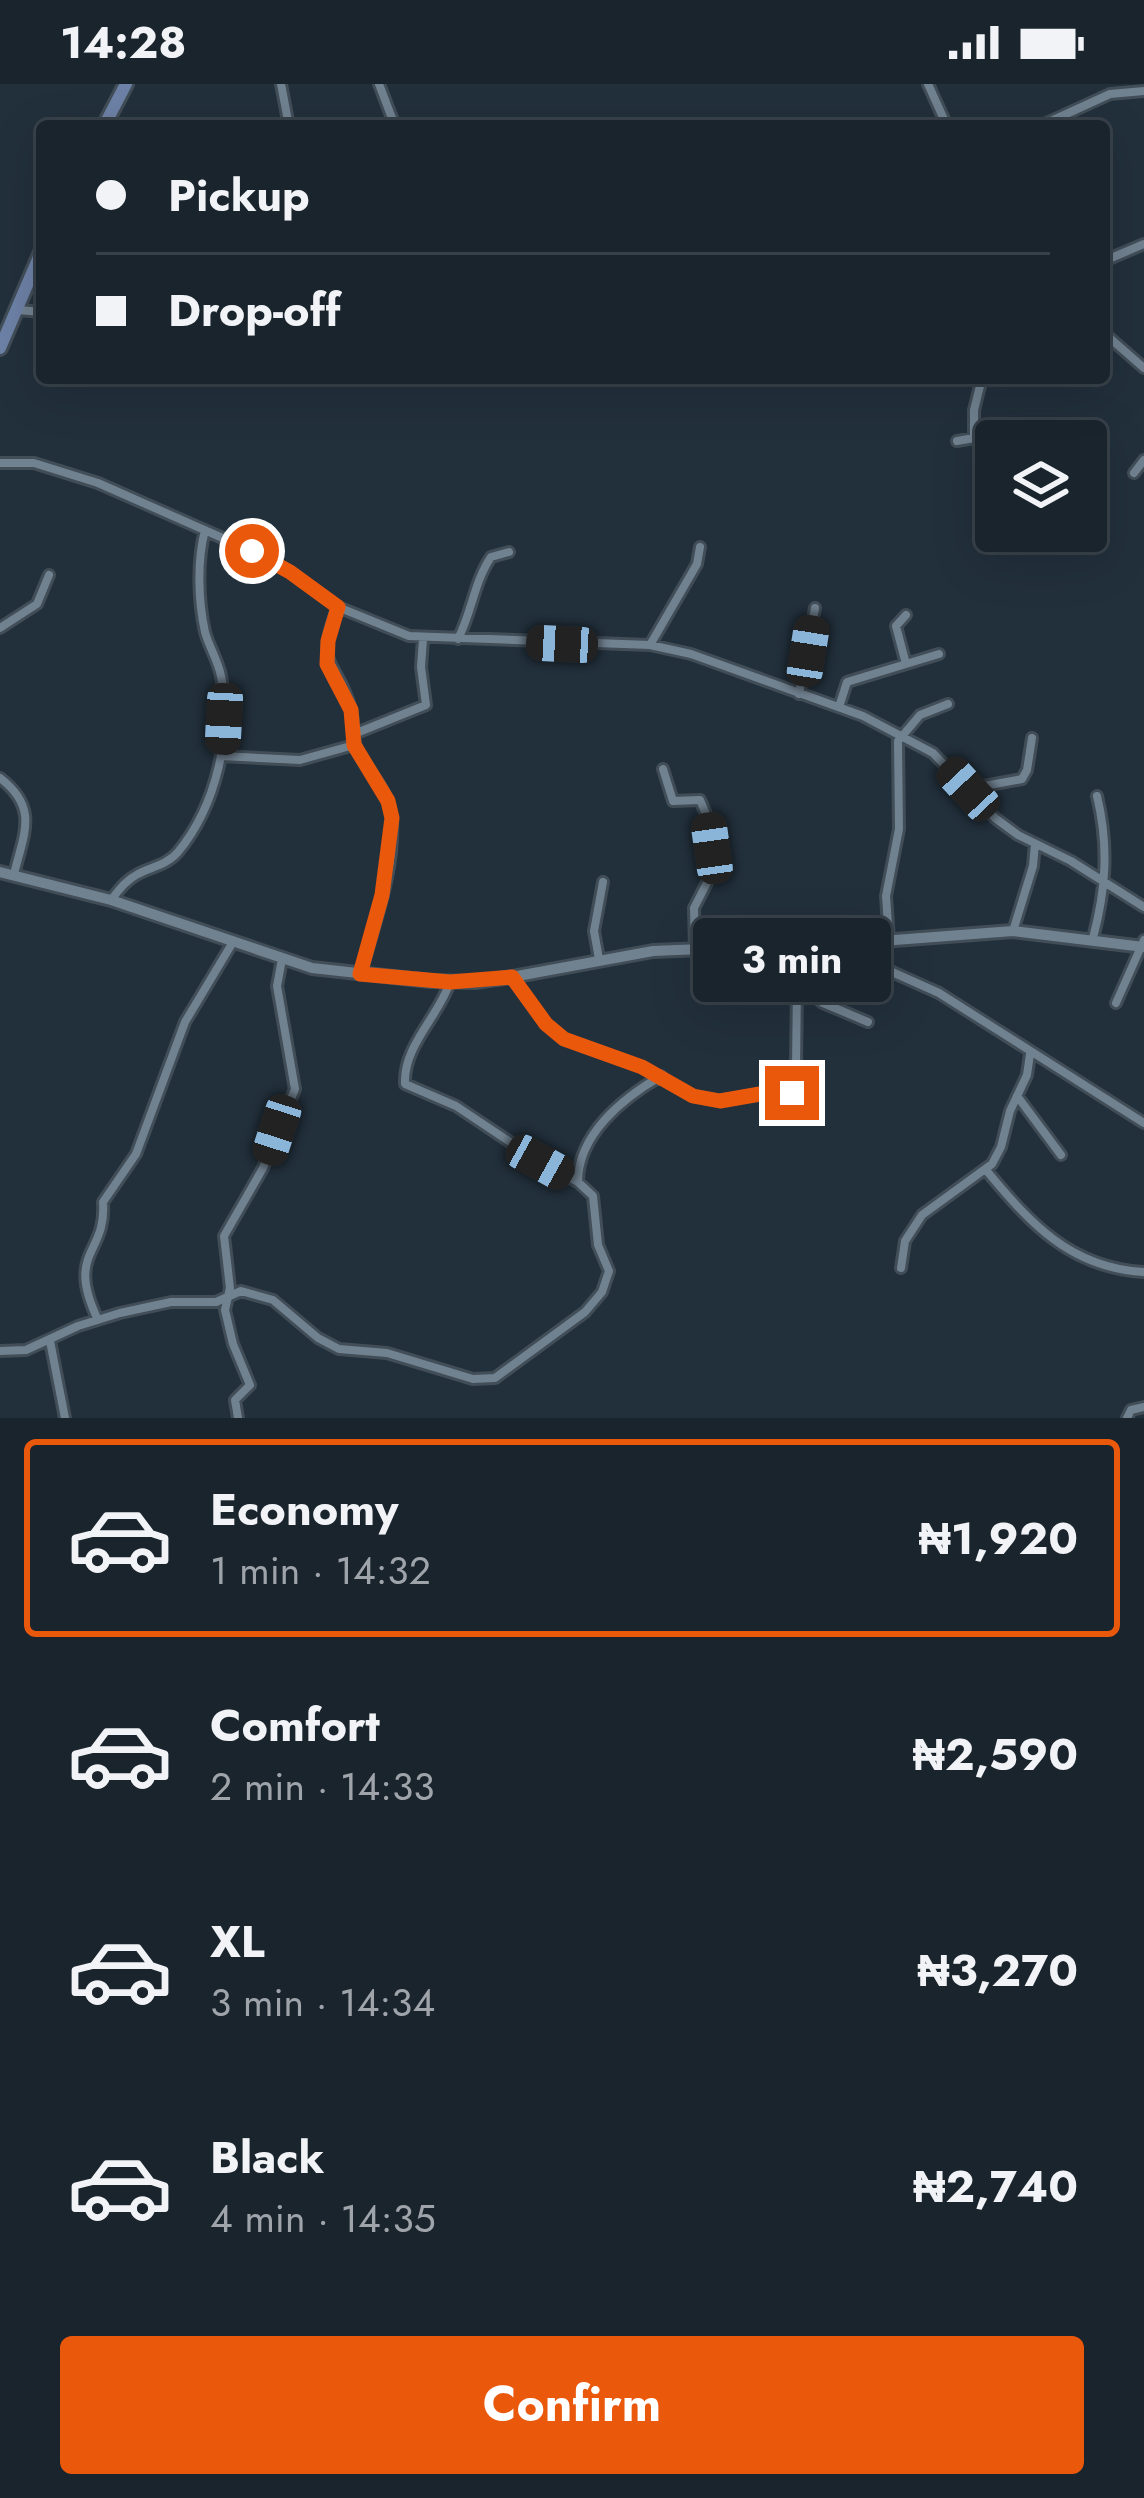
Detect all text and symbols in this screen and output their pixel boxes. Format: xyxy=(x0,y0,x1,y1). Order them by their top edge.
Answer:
text: 14:28 xyxy=(60,10,187,75)
text: Pickup xyxy=(168,163,310,228)
text: Drop-off xyxy=(168,278,341,343)
map controls xyxy=(975,420,1107,552)
button: layers xyxy=(975,420,1107,552)
route start xyxy=(225,524,279,578)
car xyxy=(785,613,831,689)
car xyxy=(525,624,599,664)
car xyxy=(204,682,244,756)
car xyxy=(930,750,1006,828)
car xyxy=(689,810,735,886)
callout: 3 min xyxy=(693,919,891,1003)
text: 3 min xyxy=(741,931,843,988)
route end xyxy=(765,1066,819,1120)
car xyxy=(249,1090,305,1170)
car xyxy=(500,1129,580,1195)
text: Economy xyxy=(210,1477,398,1542)
icon: car xyxy=(66,1484,174,1592)
text: ₦1,920 xyxy=(919,1506,1078,1571)
text: 1 min · 14:32 xyxy=(210,1542,431,1599)
text: Comfort xyxy=(210,1693,380,1758)
icon: car xyxy=(66,1700,174,1808)
text: ₦2,590 xyxy=(912,1722,1078,1787)
text: 2 min · 14:33 xyxy=(210,1758,435,1815)
text: XL xyxy=(210,1909,265,1974)
icon: car xyxy=(66,1916,174,2024)
text: ₦3,270 xyxy=(917,1938,1078,2003)
text: 3 min · 14:34 xyxy=(210,1974,435,2031)
text: Black xyxy=(210,2125,324,2190)
icon: car xyxy=(66,2132,174,2240)
text: ₦2,740 xyxy=(913,2154,1078,2219)
text: 4 min · 14:35 xyxy=(210,2190,436,2247)
button: Confirm xyxy=(60,2336,1084,2474)

